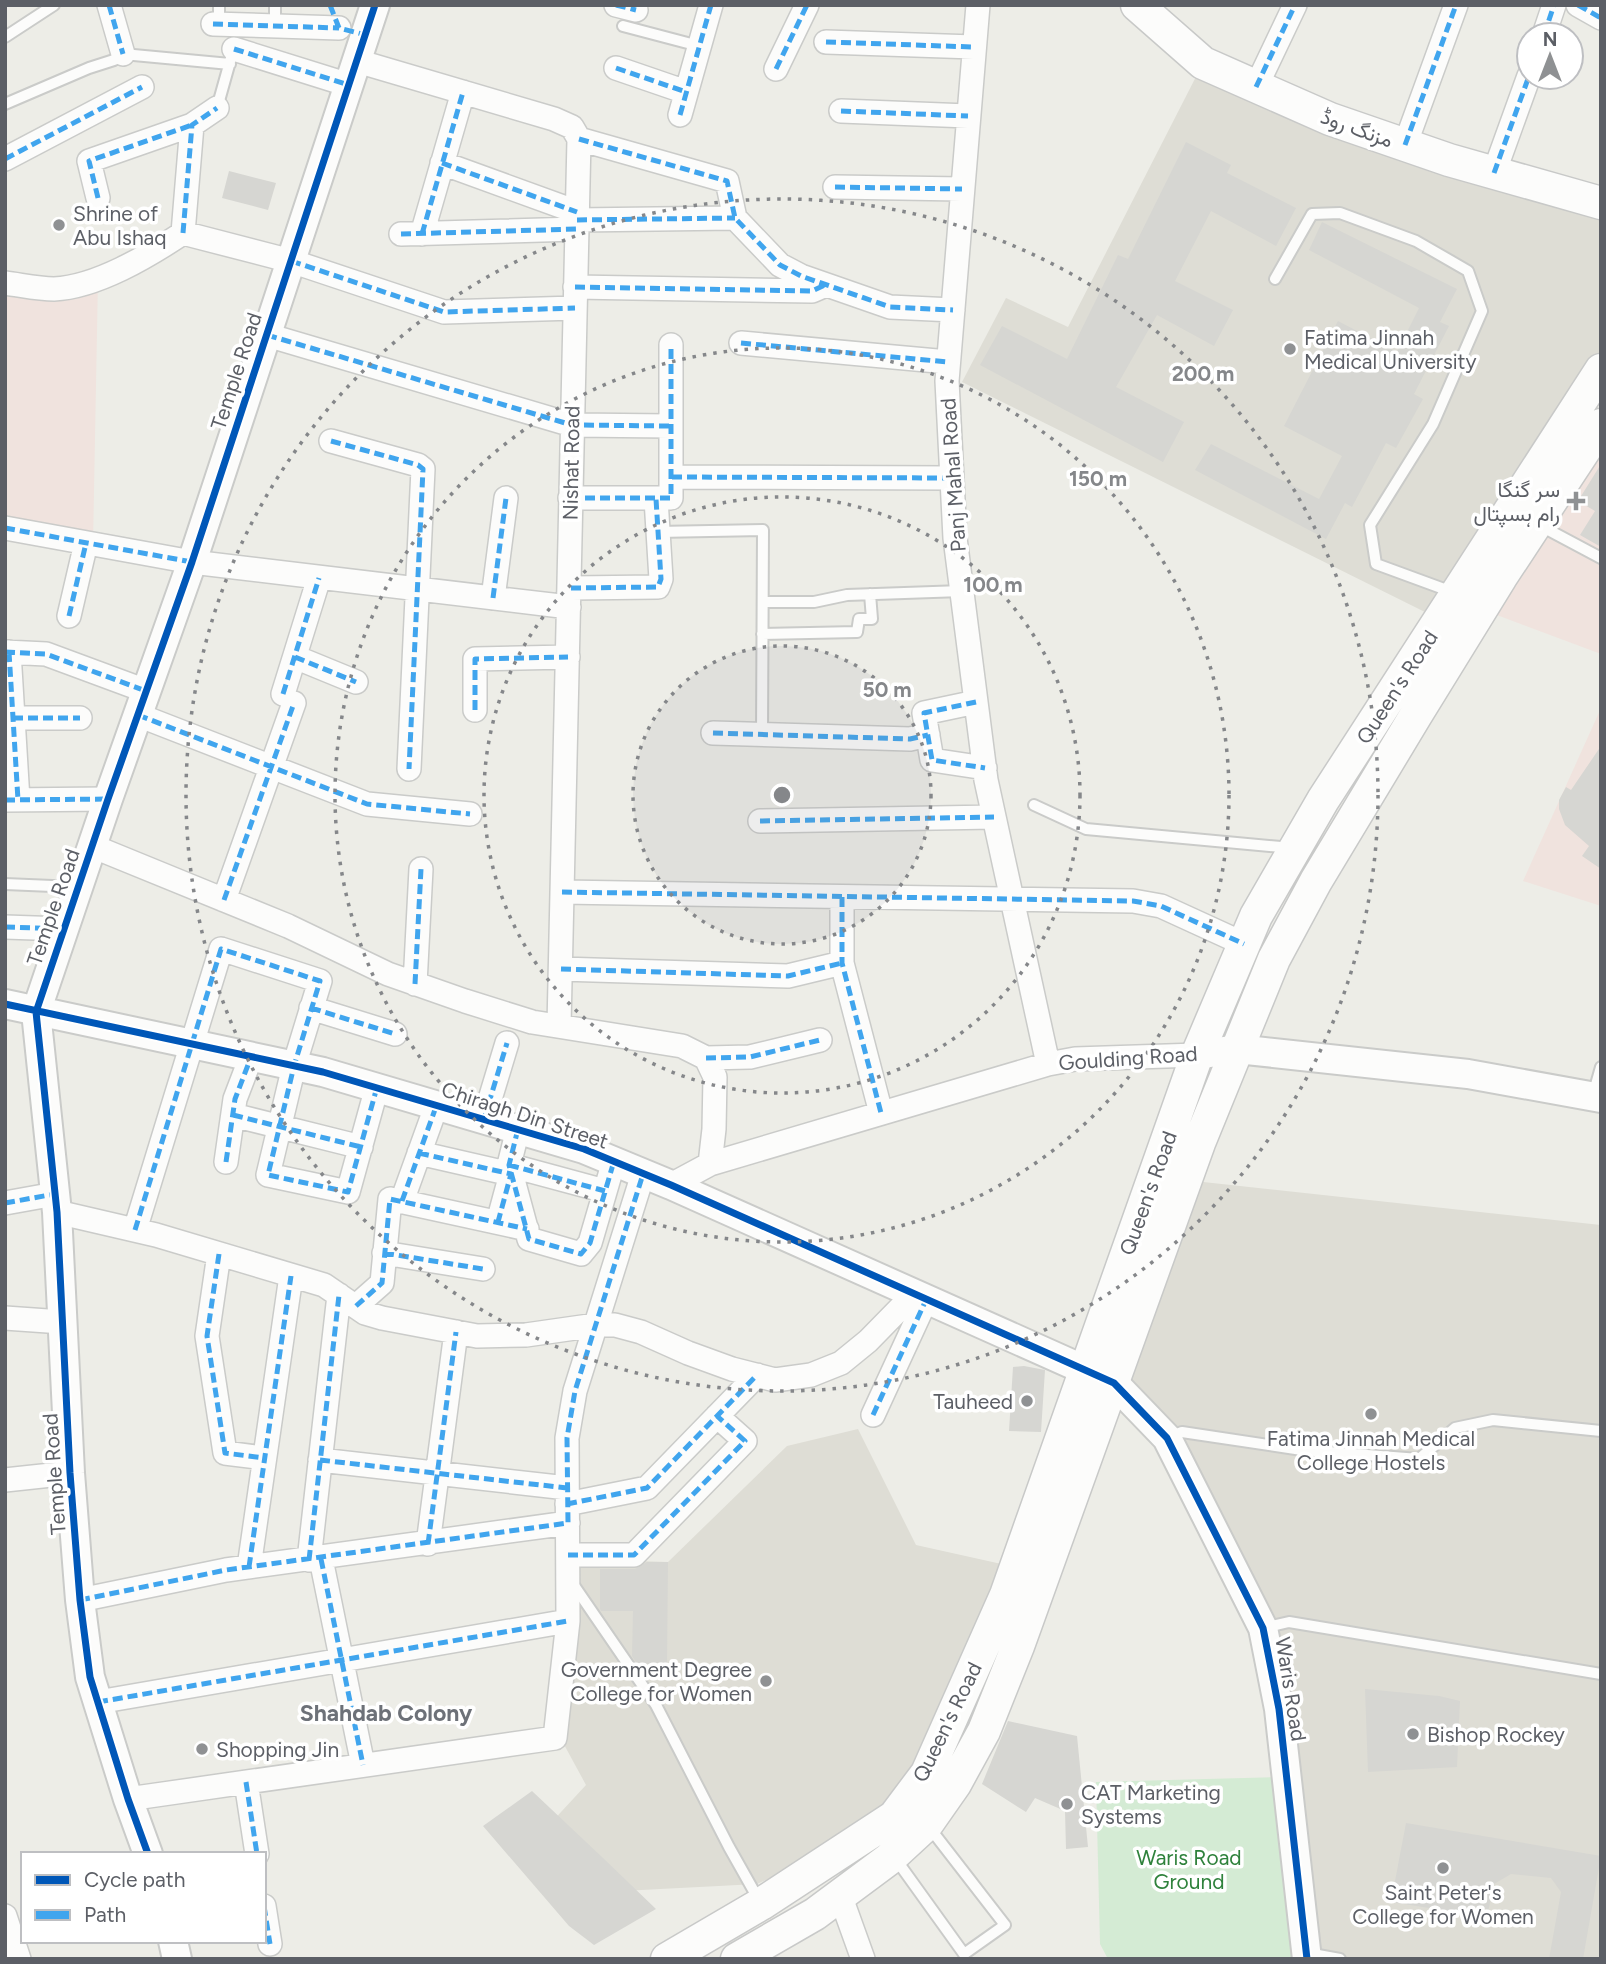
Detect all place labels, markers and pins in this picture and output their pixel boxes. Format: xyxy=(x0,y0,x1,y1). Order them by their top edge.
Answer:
place label: Shrine of Abu Ishaq xyxy=(73,201,166,250)
marker: Shrine of Abu Ishaq xyxy=(51,217,67,233)
place label: Fatima Jinnah Medical University xyxy=(1304,325,1477,374)
marker: Fatima Jinnah Medical University xyxy=(1282,341,1298,357)
place label: سر گنگا رام ہسپتال xyxy=(1473,477,1560,528)
marker: سر گنگا رام ہسپتال xyxy=(1566,491,1586,511)
centre of rings xyxy=(770,783,794,807)
place label: Tauheed xyxy=(933,1389,1013,1414)
marker: Tauheed xyxy=(1019,1393,1035,1409)
marker: Fatima Jinnah Medical College Hostels xyxy=(1363,1406,1379,1422)
place label: Fatima Jinnah Medical College Hostels xyxy=(1267,1426,1475,1475)
place label: Government Degree College for Women xyxy=(561,1657,752,1706)
marker: Government Degree College for Women xyxy=(758,1673,774,1689)
place label: Bishop Rockey xyxy=(1427,1722,1565,1747)
marker: Bishop Rockey xyxy=(1405,1726,1421,1742)
place label: Shopping Jin xyxy=(216,1737,339,1762)
marker: Shopping Jin xyxy=(194,1741,210,1757)
place label: CAT Marketing Systems xyxy=(1081,1780,1221,1829)
marker: CAT Marketing Systems xyxy=(1059,1796,1075,1812)
marker: Saint Peter's College for Women xyxy=(1435,1860,1451,1876)
place label: Saint Peter's College for Women xyxy=(1352,1880,1534,1929)

